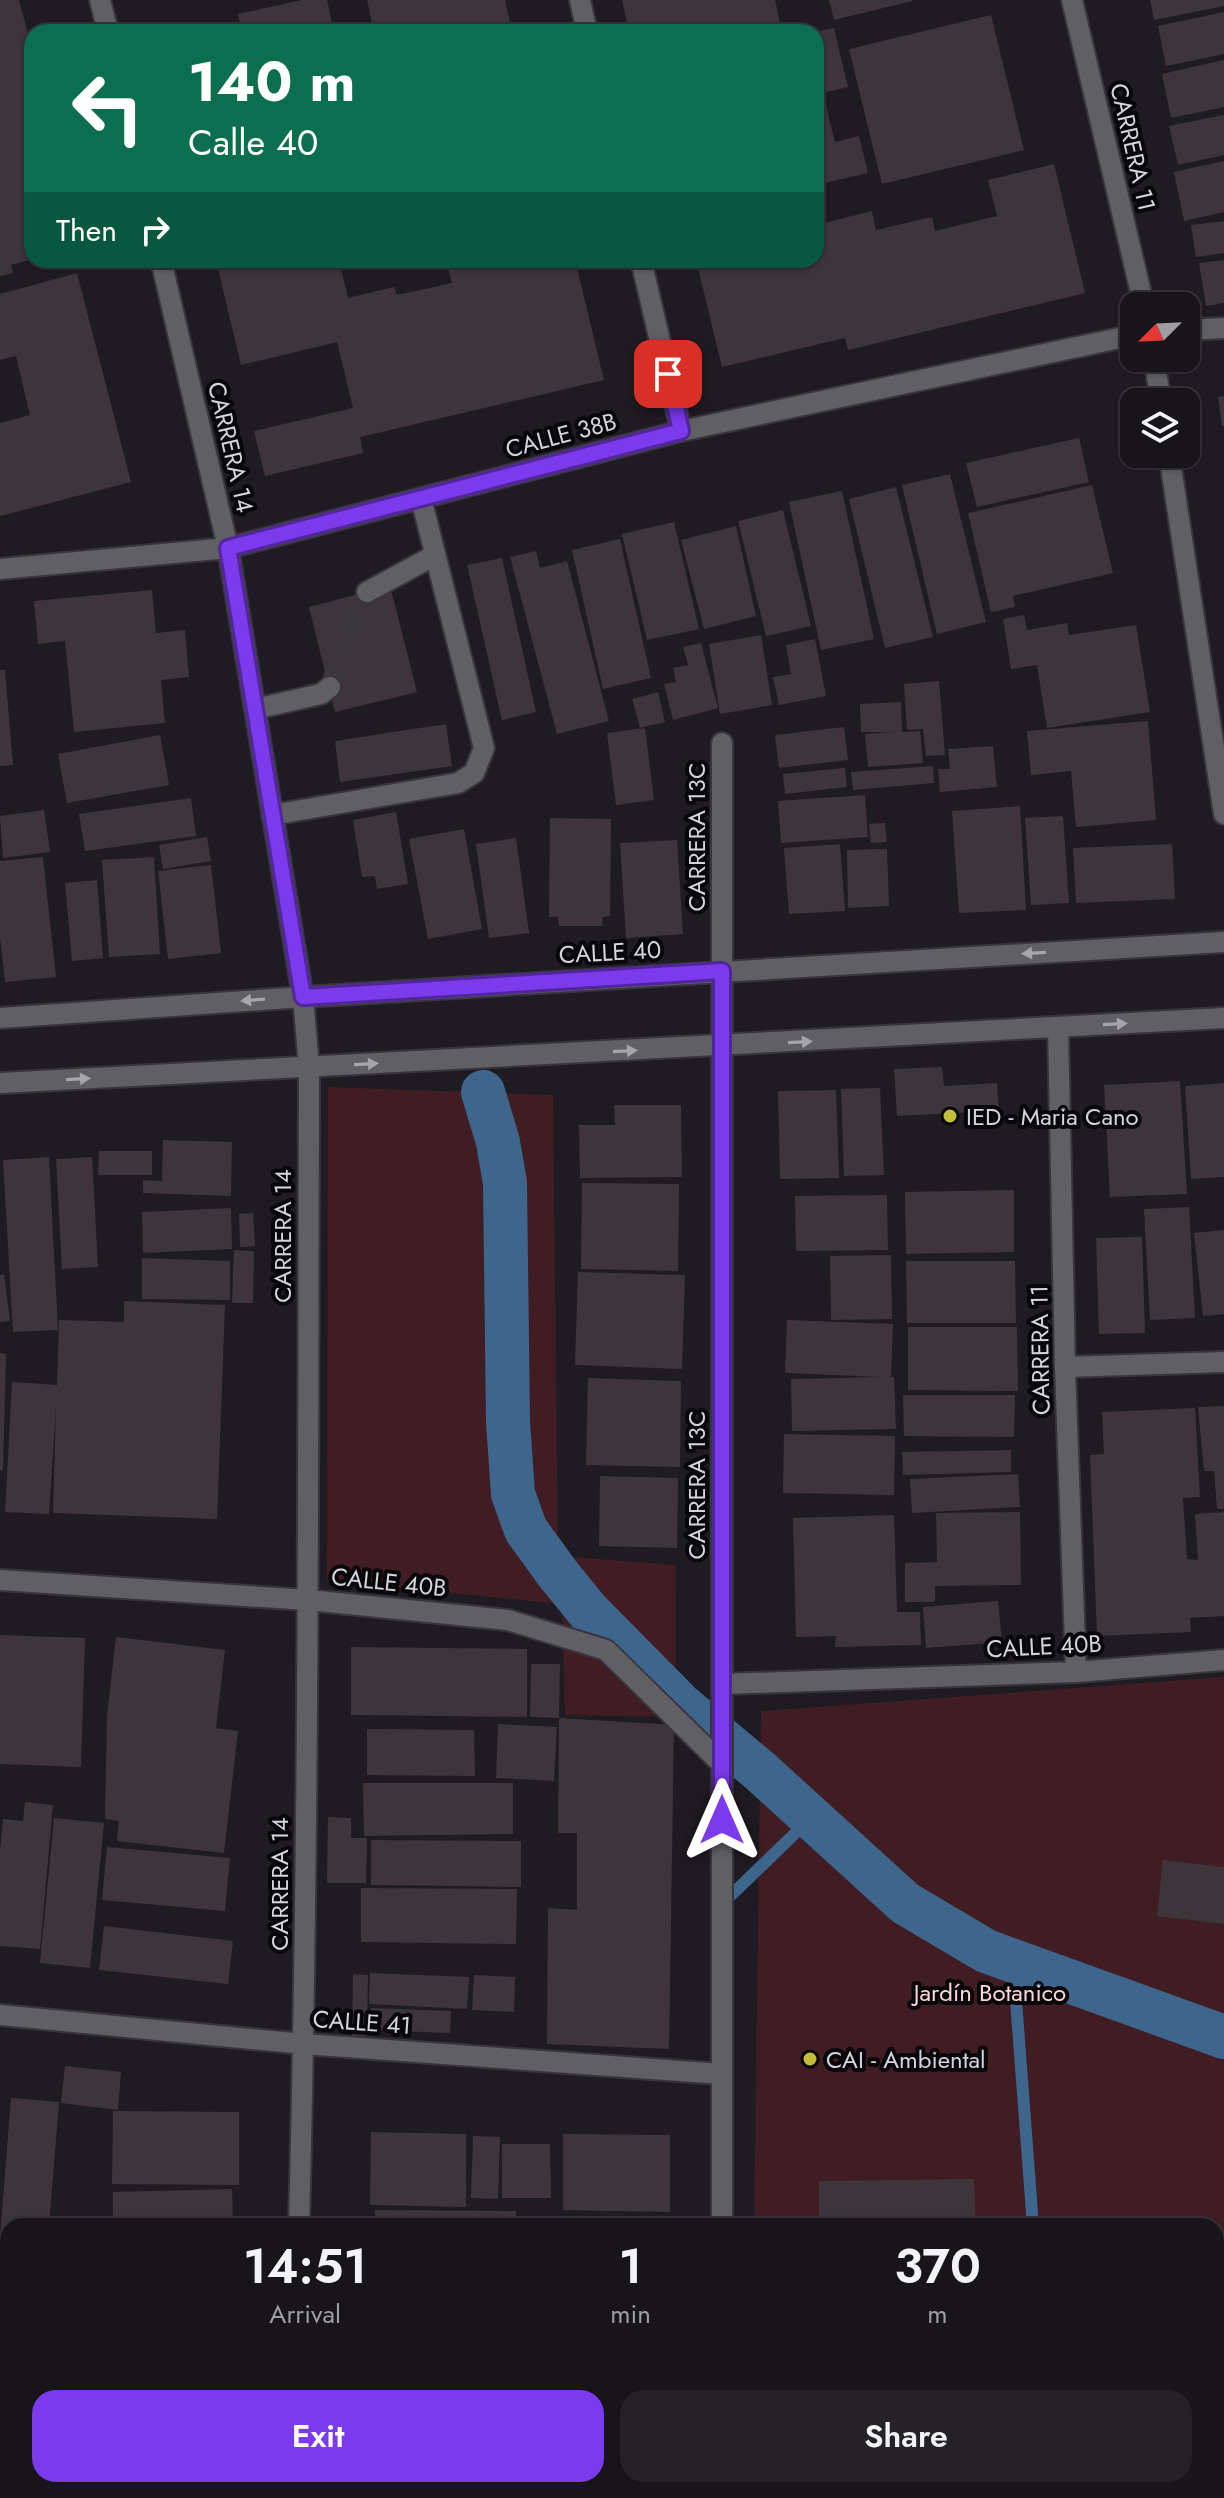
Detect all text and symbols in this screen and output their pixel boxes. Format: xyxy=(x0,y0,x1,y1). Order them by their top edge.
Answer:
text: 140 m xyxy=(188,41,355,122)
icon: left xyxy=(56,56,160,160)
street label: CARRERA 11 xyxy=(1101,80,1165,214)
text: Calle 40 xyxy=(188,116,318,168)
icon: right xyxy=(133,208,177,252)
text: Then xyxy=(56,209,117,252)
north arrow xyxy=(1120,292,1200,372)
map controls xyxy=(1120,292,1200,468)
pin xyxy=(634,340,702,408)
icon: arrive xyxy=(646,352,690,396)
street label: CARRERA 14 xyxy=(199,378,263,516)
button: layers xyxy=(1120,388,1200,468)
street label: CALLE 38B xyxy=(502,403,620,467)
street label: CARRERA 13C xyxy=(679,763,714,911)
street label: CALLE 40 xyxy=(558,932,662,972)
one-way arrow xyxy=(1021,947,1046,960)
one-way arrow xyxy=(240,994,265,1007)
one-way arrow xyxy=(1103,1017,1128,1030)
one-way arrow xyxy=(788,1035,813,1048)
one-way arrow xyxy=(613,1044,638,1057)
one-way arrow xyxy=(353,1057,378,1070)
one-way arrow xyxy=(66,1072,91,1085)
place label: IED - Maria Cano xyxy=(966,1099,1139,1134)
marker: IED - Maria Cano xyxy=(941,1107,959,1125)
street label: CARRERA 14 xyxy=(265,1169,300,1303)
street label: CARRERA 11 xyxy=(1021,1285,1059,1415)
street label: CARRERA 13C xyxy=(679,1411,714,1559)
street label: CALLE 40B xyxy=(330,1559,448,1605)
street label: CALLE 40B xyxy=(985,1625,1103,1667)
position arrow xyxy=(680,1778,764,1862)
street label: CARRERA 14 xyxy=(262,1817,297,1951)
park label: Jardín Botanico xyxy=(911,1975,1066,2010)
street label: CALLE 41 xyxy=(312,2001,412,2043)
place label: CAI - Ambiental xyxy=(826,2042,986,2077)
marker: CAI - Ambiental xyxy=(801,2050,819,2068)
text: 14:51 xyxy=(243,2232,367,2301)
text: 1 xyxy=(619,2232,642,2301)
text: 370 xyxy=(894,2232,981,2301)
text: Arrival xyxy=(269,2295,341,2333)
text: min xyxy=(610,2295,651,2333)
text: m xyxy=(927,2295,948,2333)
button: Exit xyxy=(32,2390,604,2482)
button: Share xyxy=(620,2390,1192,2482)

